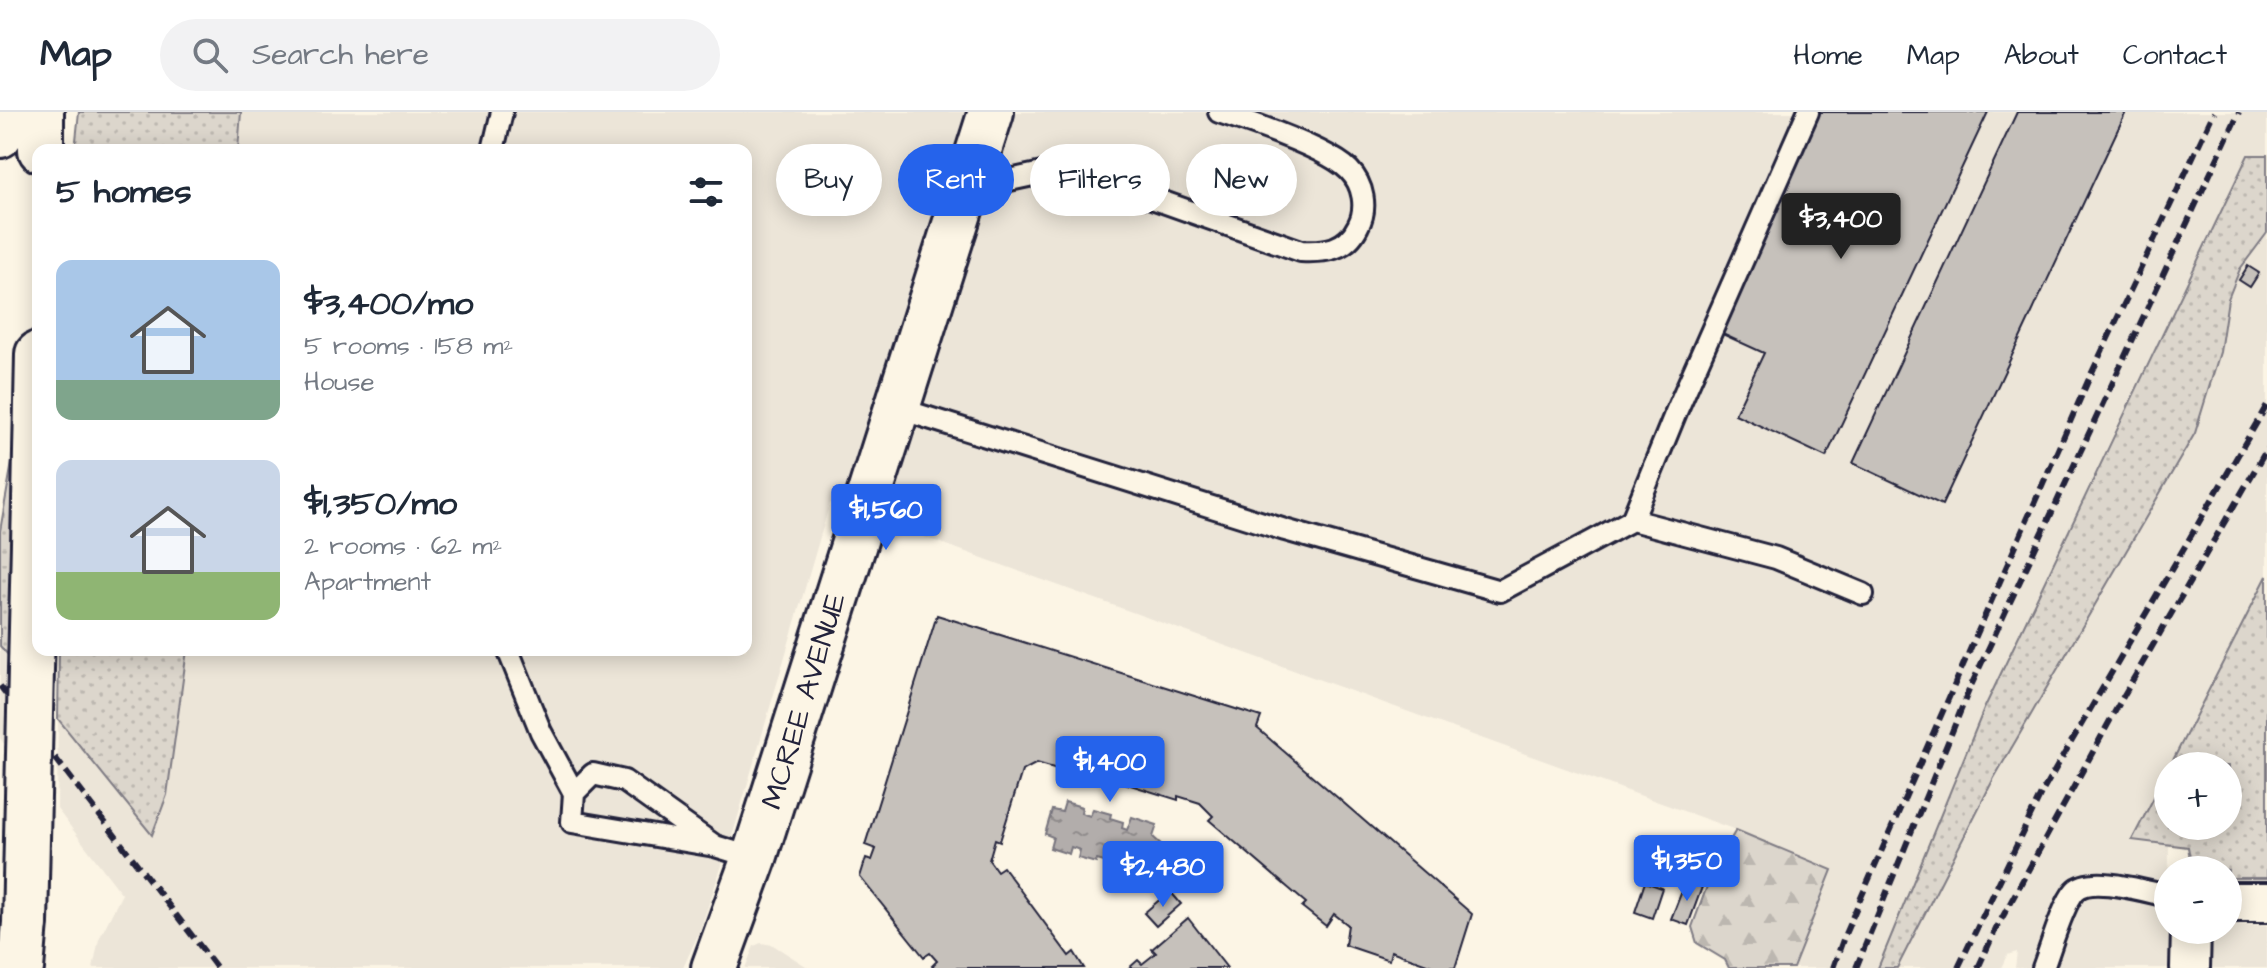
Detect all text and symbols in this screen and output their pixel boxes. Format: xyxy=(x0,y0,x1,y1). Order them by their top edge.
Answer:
search box xyxy=(160,19,720,91)
text: Map xyxy=(40,29,112,81)
icon: search xyxy=(188,33,232,77)
text: Search here xyxy=(252,34,429,76)
text: Home xyxy=(1793,36,1863,75)
text: Map xyxy=(1907,36,1960,75)
text: About xyxy=(2004,36,2079,75)
text: Contact xyxy=(2123,36,2227,75)
chip: Buy xyxy=(776,144,882,216)
chip: Rent xyxy=(898,144,1014,216)
chip: Filters xyxy=(1030,144,1170,216)
chip: New xyxy=(1186,144,1297,216)
text: 5 homes xyxy=(56,168,192,216)
icon: filters xyxy=(684,170,728,214)
pin: $3,400 xyxy=(1776,193,1906,261)
text: $3,400 xyxy=(1800,201,1882,237)
text: $3,400/mo xyxy=(304,280,473,328)
icon: home xyxy=(120,292,216,388)
text: 5 rooms · 158 m² xyxy=(304,328,513,364)
text: House xyxy=(304,364,375,400)
text: $1,350/mo xyxy=(304,480,457,528)
pin: $1,560 xyxy=(821,484,951,552)
icon: home xyxy=(120,492,216,588)
text: $1,560 xyxy=(849,492,923,528)
text: 2 rooms · 62 m² xyxy=(304,528,502,564)
text: Apartment xyxy=(304,564,431,600)
street label: MCREE AVENUE xyxy=(751,587,857,814)
pin: $1,400 xyxy=(1045,736,1175,804)
text: $1,400 xyxy=(1074,744,1146,780)
map controls xyxy=(2154,752,2242,944)
button: + xyxy=(2154,752,2242,840)
pin: $1,350 xyxy=(1622,835,1752,903)
pin: $2,480 xyxy=(1098,841,1228,909)
text: $1,350 xyxy=(1652,843,1722,879)
text: $2,480 xyxy=(1121,849,1205,885)
button: − xyxy=(2154,856,2242,944)

